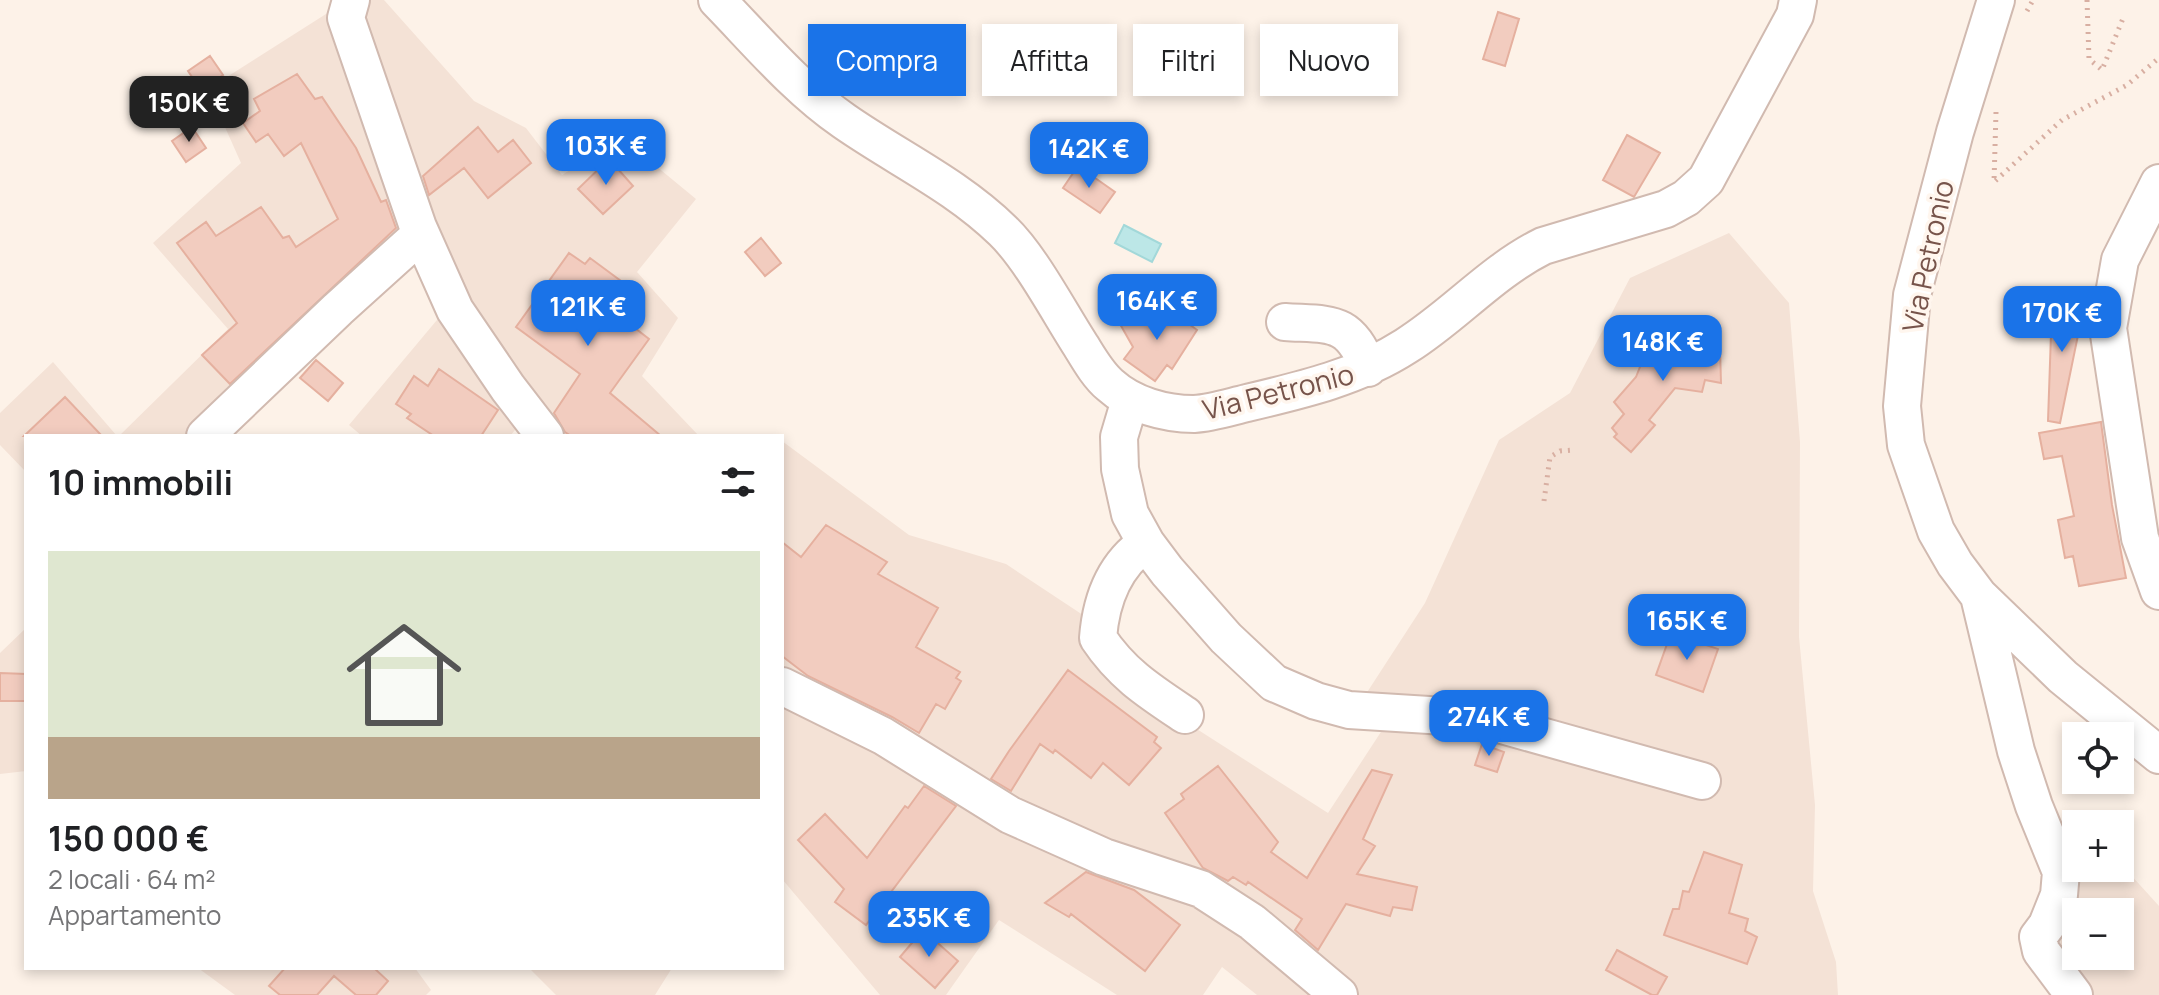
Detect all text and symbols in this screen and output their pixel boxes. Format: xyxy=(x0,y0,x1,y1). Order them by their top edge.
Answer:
chip: Compra xyxy=(808,24,966,96)
chip: Affitta xyxy=(982,24,1117,96)
chip: Filtri xyxy=(1133,24,1244,96)
chip: Nuovo xyxy=(1260,24,1398,96)
pin: 150K € xyxy=(124,76,254,144)
text: 150K € xyxy=(148,84,230,120)
pin: 103K € xyxy=(541,119,671,187)
pin: 142K € xyxy=(1024,122,1154,190)
text: 103K € xyxy=(565,127,647,163)
text: 142K € xyxy=(1048,130,1130,166)
street label: Via Petronio xyxy=(1892,176,1962,336)
pin: 164K € xyxy=(1092,274,1222,342)
pin: 121K € xyxy=(523,280,653,348)
text: 164K € xyxy=(1116,282,1198,318)
pin: 170K € xyxy=(1997,286,2127,354)
text: 121K € xyxy=(549,288,627,324)
text: 170K € xyxy=(2021,294,2103,330)
pin: 148K € xyxy=(1598,315,1728,383)
text: 148K € xyxy=(1622,323,1704,359)
street label: Via Petronio xyxy=(1198,354,1358,428)
text: 10 immobili xyxy=(48,459,233,505)
icon: filters xyxy=(716,460,760,504)
pin: 165K € xyxy=(1622,594,1752,662)
text: 165K € xyxy=(1646,602,1728,638)
icon: home xyxy=(332,603,476,747)
pin: 274K € xyxy=(1424,690,1554,758)
text: 274K € xyxy=(1447,698,1531,734)
map controls xyxy=(2062,722,2134,970)
button: locate xyxy=(2062,722,2134,794)
button: + xyxy=(2062,810,2134,882)
text: 150 000 € xyxy=(48,815,209,861)
text: 2 locali · 64 m² xyxy=(48,861,216,897)
pin: 235K € xyxy=(864,891,994,959)
text: Appartamento xyxy=(48,897,221,933)
button: − xyxy=(2062,898,2134,970)
text: 235K € xyxy=(886,899,972,935)

